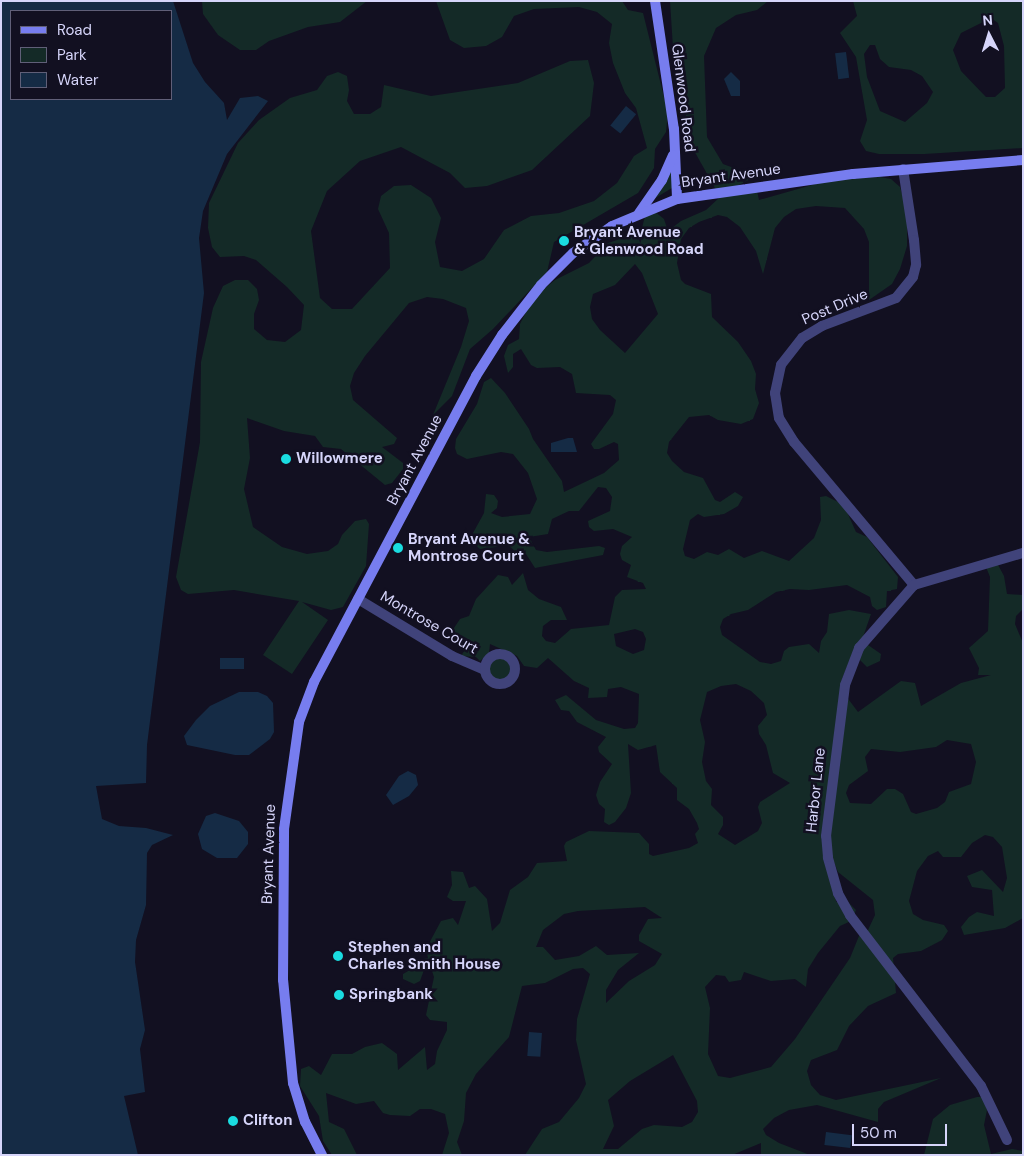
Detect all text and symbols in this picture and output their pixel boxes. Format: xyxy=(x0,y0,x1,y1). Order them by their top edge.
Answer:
legend xyxy=(10,10,172,100)
north arrow xyxy=(964,10,1014,60)
text: N xyxy=(982,11,994,29)
text: Road xyxy=(57,20,92,40)
street label: Glenwood Road xyxy=(667,43,699,153)
text: Park xyxy=(57,45,87,65)
text: Water xyxy=(57,70,98,90)
street label: Bryant Avenue xyxy=(680,160,782,192)
place label: Bryant Avenue & Glenwood Road xyxy=(574,223,704,258)
marker: Bryant Avenue & Glenwood Road xyxy=(558,235,570,247)
street label: Post Drive xyxy=(799,285,871,329)
street label: Bryant Avenue xyxy=(384,412,446,508)
place label: Willowmere xyxy=(296,450,383,468)
marker: Willowmere xyxy=(280,453,292,465)
place label: Bryant Avenue & Montrose Court xyxy=(408,530,530,565)
marker: Bryant Avenue & Montrose Court xyxy=(392,542,404,554)
street label: Montrose Court xyxy=(377,588,481,658)
street label: Harbor Lane xyxy=(803,747,829,833)
street label: Bryant Avenue xyxy=(258,804,280,904)
place label: Stephen and Charles Smith House xyxy=(348,938,500,973)
marker: Stephen and Charles Smith House xyxy=(332,950,344,962)
place label: Springbank xyxy=(349,986,433,1004)
marker: Springbank xyxy=(333,989,345,1001)
place label: Clifton xyxy=(243,1112,292,1130)
scale bar xyxy=(854,1114,949,1146)
marker: Clifton xyxy=(227,1115,239,1127)
text: 50 m xyxy=(860,1123,897,1143)

